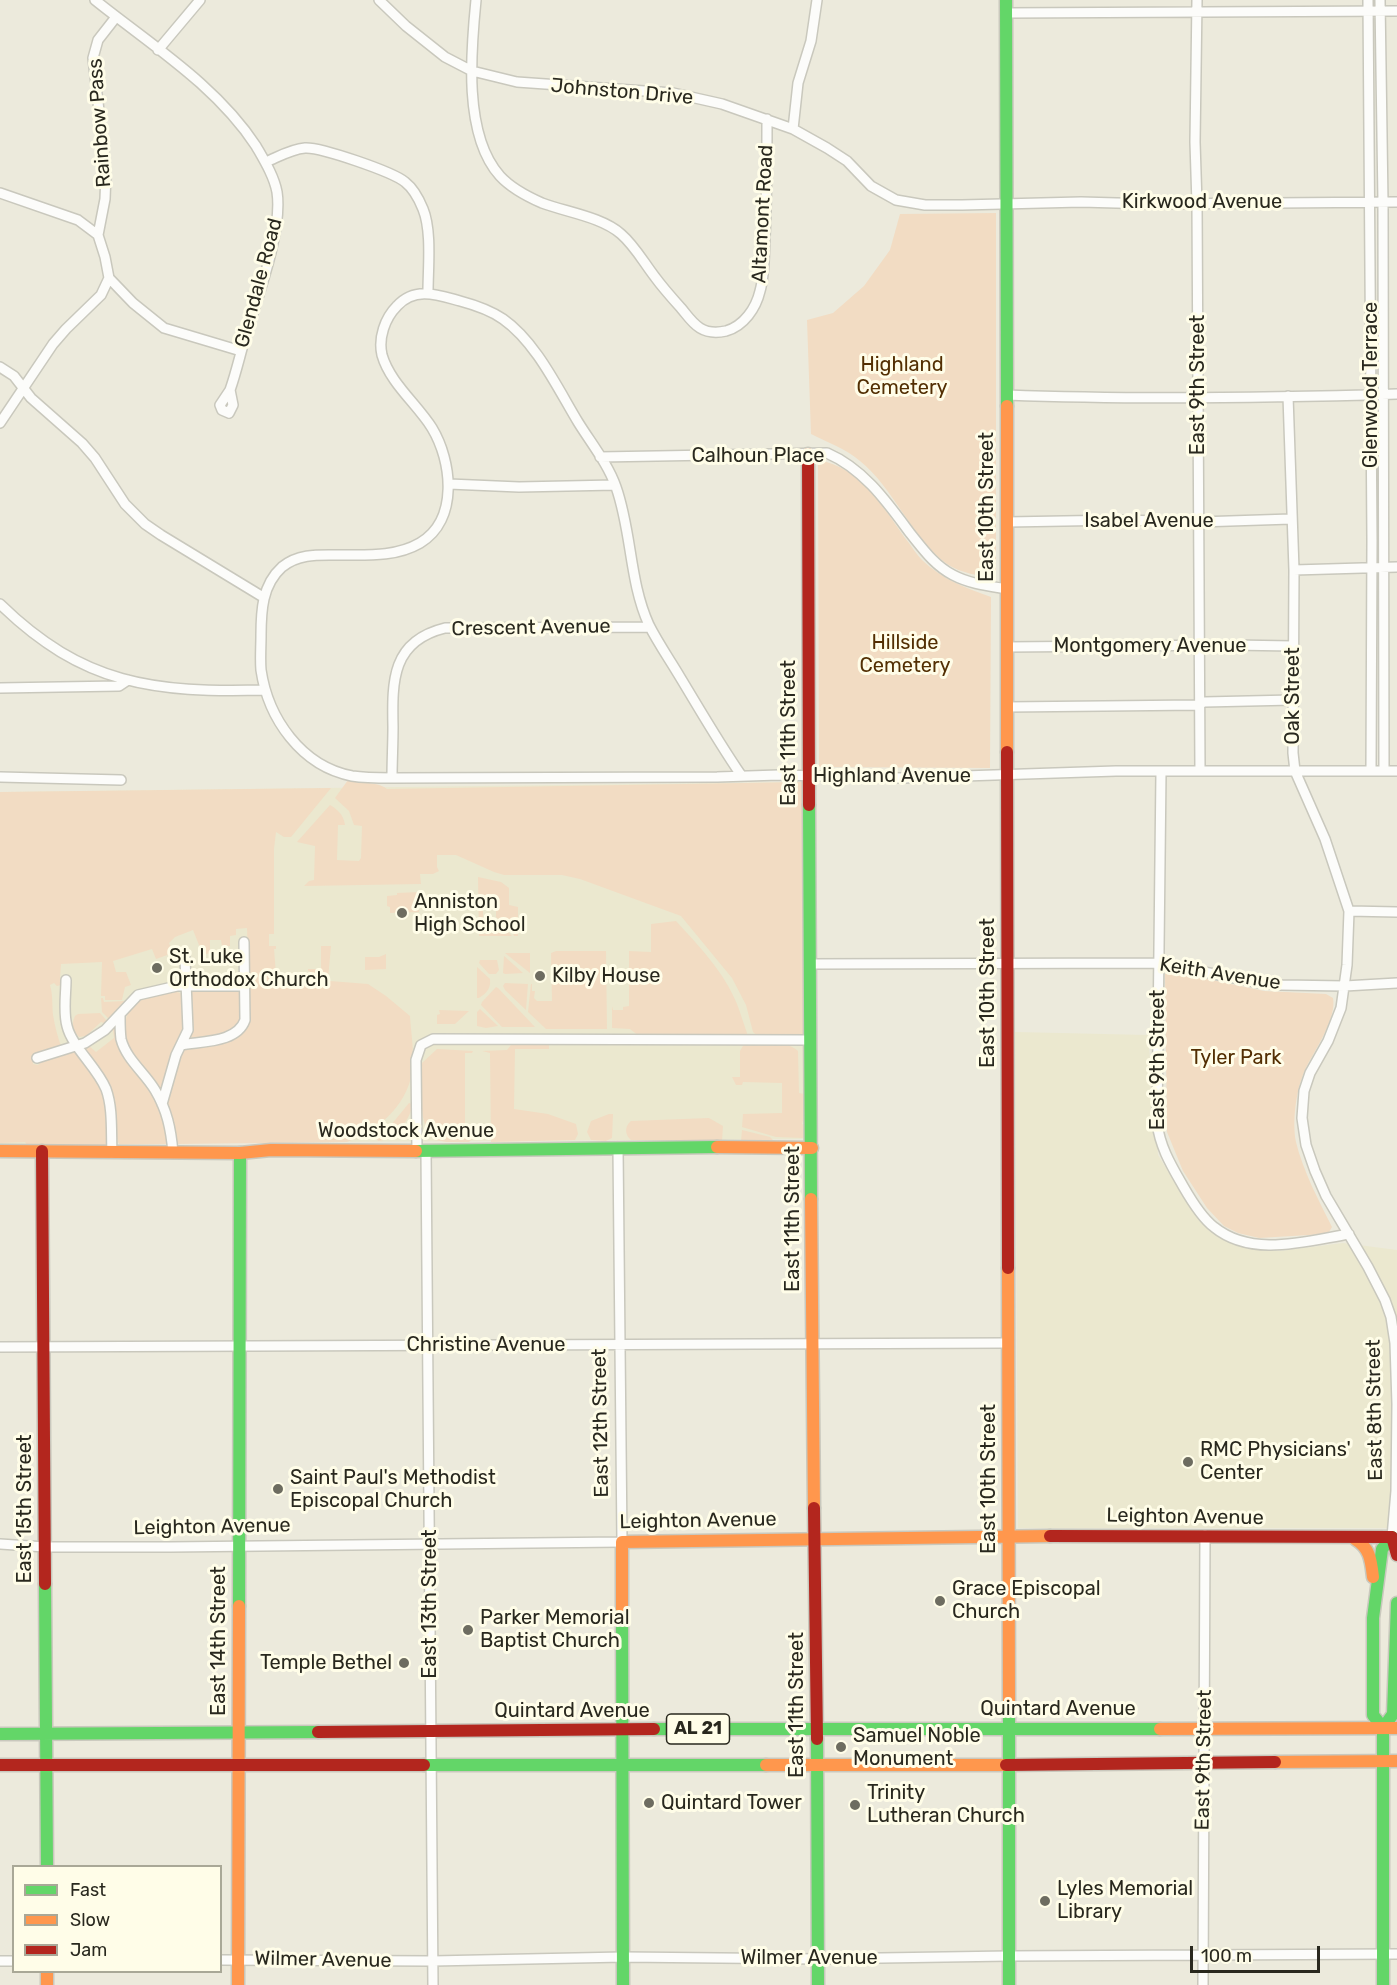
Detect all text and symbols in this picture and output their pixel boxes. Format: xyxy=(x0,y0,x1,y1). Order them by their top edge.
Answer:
street label: Rainbow Pass xyxy=(84,58,116,188)
street label: Johnston Drive xyxy=(550,74,694,110)
street label: Altamont Road xyxy=(747,144,779,284)
street label: Kirkwood Avenue xyxy=(1122,190,1282,214)
street label: Glendale Road xyxy=(230,216,288,350)
street label: Glenwood Terrace xyxy=(1359,302,1383,468)
street label: East 9th Street xyxy=(1186,315,1210,455)
park label: Highland Cemetery xyxy=(856,353,948,400)
street label: East 10th Street xyxy=(975,432,999,582)
street label: Calhoun Place xyxy=(692,444,824,468)
street label: Isabel Avenue xyxy=(1084,509,1214,533)
street label: Crescent Avenue xyxy=(451,615,611,641)
park label: Hillside Cemetery xyxy=(859,631,951,678)
street label: Montgomery Avenue xyxy=(1053,634,1247,658)
street label: Oak Street xyxy=(1281,647,1305,745)
street label: East 11th Street xyxy=(777,660,801,806)
street label: Highland Avenue xyxy=(813,764,971,788)
place label: Anniston High School xyxy=(414,890,526,937)
marker: Anniston High School xyxy=(395,906,409,920)
street label: East 10th Street xyxy=(976,918,1000,1068)
place label: St. Luke Orthodox Church xyxy=(169,945,329,992)
street label: Keith Avenue xyxy=(1158,953,1282,995)
marker: St. Luke Orthodox Church xyxy=(150,961,164,975)
place label: Kilby House xyxy=(552,964,660,988)
marker: Kilby House xyxy=(533,969,547,983)
street label: East 9th Street xyxy=(1146,990,1170,1130)
park label: Tyler Park xyxy=(1190,1046,1282,1070)
street label: Woodstock Avenue xyxy=(318,1119,494,1143)
street label: East 11th Street xyxy=(781,1146,805,1292)
street label: Christine Avenue xyxy=(406,1333,566,1357)
street label: East 8th Street xyxy=(1362,1339,1388,1481)
street label: East 12th Street xyxy=(588,1348,614,1498)
street label: East 10th Street xyxy=(977,1404,1001,1554)
street label: East 15th Street xyxy=(13,1434,37,1584)
place label: RMC Physicians' Center xyxy=(1200,1438,1351,1485)
marker: RMC Physicians' Center xyxy=(1181,1455,1195,1469)
place label: Saint Paul's Methodist Episcopal Church xyxy=(290,1466,496,1513)
marker: Saint Paul's Methodist Episcopal Church xyxy=(271,1482,285,1496)
street label: Leighton Avenue xyxy=(1106,1504,1264,1530)
street label: Leighton Avenue xyxy=(619,1508,777,1534)
street label: Leighton Avenue xyxy=(133,1514,291,1540)
street label: East 13th Street xyxy=(418,1529,442,1679)
street label: East 14th Street xyxy=(207,1566,231,1716)
place label: Grace Episcopal Church xyxy=(952,1577,1101,1624)
marker: Grace Episcopal Church xyxy=(933,1594,947,1608)
place label: Parker Memorial Baptist Church xyxy=(480,1606,629,1653)
marker: Parker Memorial Baptist Church xyxy=(461,1623,475,1637)
street label: East 11th Street xyxy=(785,1632,809,1778)
place label: Temple Bethel xyxy=(260,1651,392,1675)
marker: Temple Bethel xyxy=(397,1656,411,1670)
street label: East 9th Street xyxy=(1191,1689,1217,1831)
street label: Quintard Avenue xyxy=(980,1697,1136,1721)
street label: Quintard Avenue xyxy=(494,1699,650,1723)
road number: AL 21 xyxy=(666,1714,730,1744)
place label: Samuel Noble Monument xyxy=(853,1724,981,1771)
marker: Samuel Noble Monument xyxy=(834,1740,848,1754)
place label: Trinity Lutheran Church xyxy=(867,1781,1025,1828)
place label: Quintard Tower xyxy=(661,1791,802,1815)
marker: Quintard Tower xyxy=(642,1796,656,1810)
marker: Trinity Lutheran Church xyxy=(848,1798,862,1812)
legend xyxy=(12,1865,222,1973)
place label: Lyles Memorial Library xyxy=(1057,1877,1193,1924)
text: Fast xyxy=(70,1879,106,1901)
marker: Lyles Memorial Library xyxy=(1038,1894,1052,1908)
text: Slow xyxy=(70,1909,110,1931)
scale bar xyxy=(1193,1934,1324,1972)
text: Jam xyxy=(70,1939,107,1961)
text: 100 m xyxy=(1201,1945,1252,1967)
street label: Wilmer Avenue xyxy=(740,1946,878,1970)
street label: Wilmer Avenue xyxy=(254,1947,392,1973)

